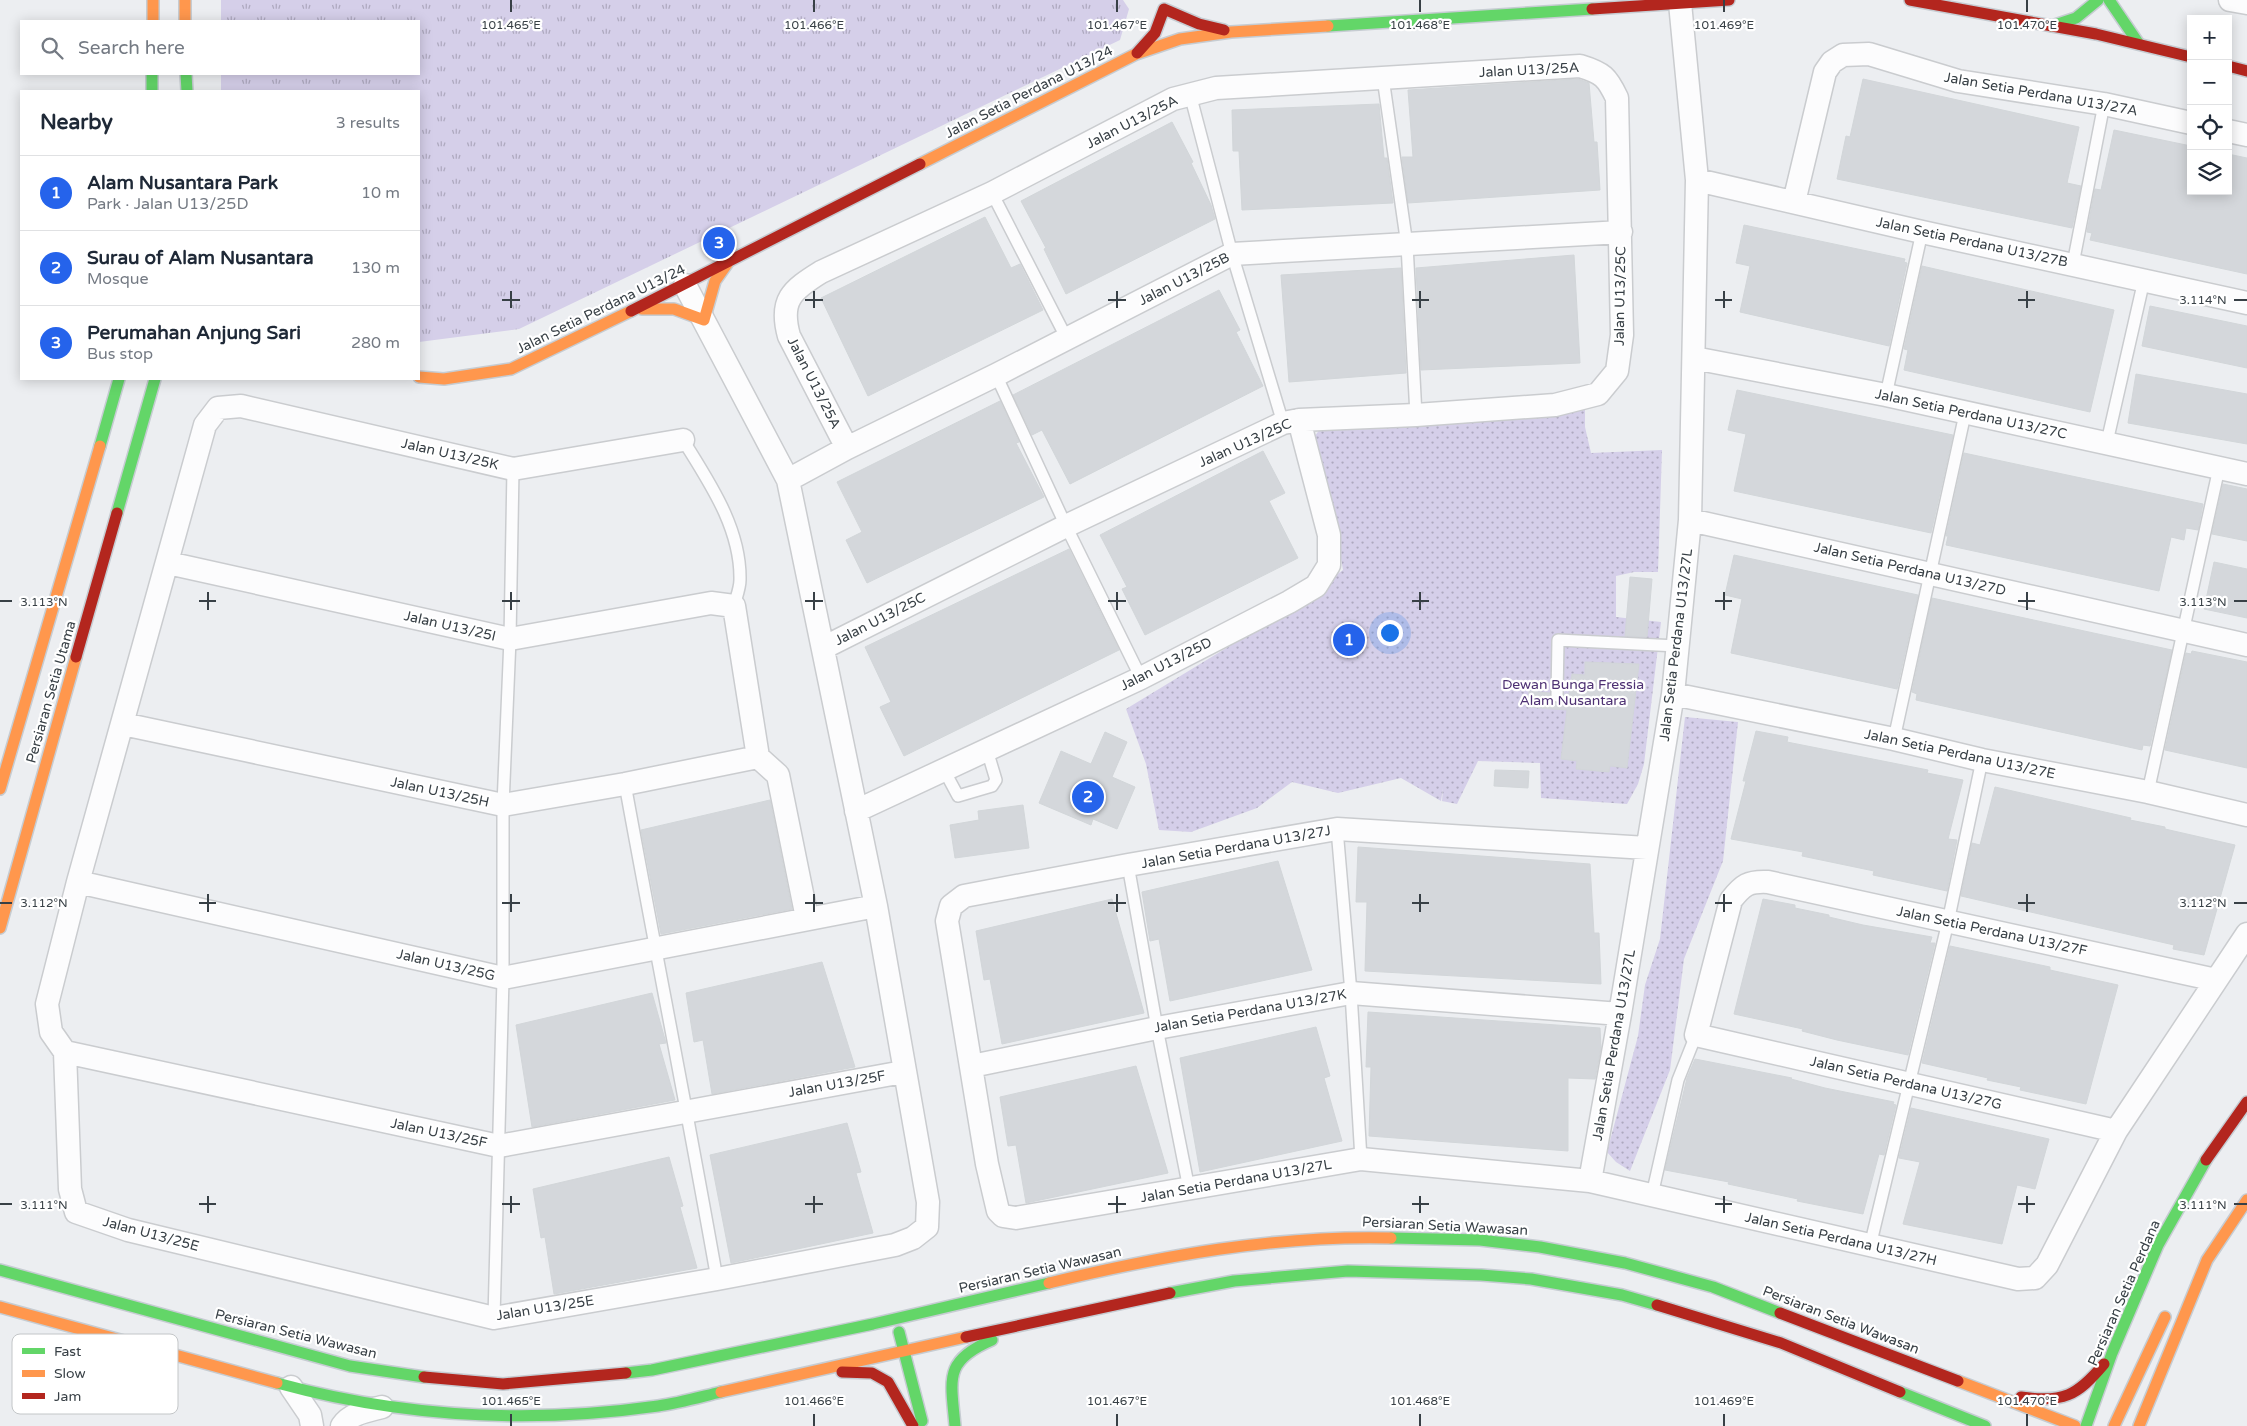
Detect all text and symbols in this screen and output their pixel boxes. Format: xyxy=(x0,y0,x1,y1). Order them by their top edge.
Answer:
map controls xyxy=(2187,15,2232,195)
button: + xyxy=(2187,15,2232,60)
text: 101.465°E xyxy=(481,18,541,32)
text: 101.466°E xyxy=(784,18,844,32)
text: 101.467°E xyxy=(1087,18,1148,32)
text: 101.468°E xyxy=(1390,18,1450,32)
text: 101.469°E xyxy=(1694,18,1754,32)
text: 101.470°E xyxy=(1997,18,2057,32)
search box xyxy=(20,20,420,75)
icon: search xyxy=(38,34,66,62)
text: Search here xyxy=(78,37,185,59)
street label: Jalan Setia Perdana U13/24 xyxy=(942,42,1116,142)
street label: Jalan U13/25A xyxy=(1478,59,1580,81)
button: − xyxy=(2187,60,2232,105)
street label: Jalan Setia Perdana U13/27A xyxy=(1943,69,2139,119)
street label: Jalan U13/25A xyxy=(1083,92,1181,152)
button: locate xyxy=(2187,105,2232,150)
text: Nearby xyxy=(40,110,113,135)
text: 3 results xyxy=(336,113,400,133)
button: layers xyxy=(2187,150,2232,195)
text: Alam Nusantara Park xyxy=(87,172,278,194)
text: 1 xyxy=(51,183,61,203)
text: 10 m xyxy=(361,183,400,203)
text: Park · Jalan U13/25D xyxy=(87,194,248,214)
street label: Jalan Setia Perdana U13/27B xyxy=(1875,213,2069,271)
pin: 3 xyxy=(703,224,735,262)
street label: Jalan U13/25C xyxy=(1611,246,1629,346)
text: Surau of Alam Nusantara xyxy=(87,247,314,269)
street label: Jalan U13/25B xyxy=(1136,249,1232,309)
text: 2 xyxy=(51,258,61,278)
text: 130 m xyxy=(351,258,400,278)
street label: Jalan Setia Perdana U13/24 xyxy=(514,261,688,357)
text: Mosque xyxy=(87,269,149,289)
text: 3.114°N xyxy=(2179,293,2227,307)
text: Perumahan Anjung Sari xyxy=(87,322,301,344)
text: 3 xyxy=(51,333,61,353)
text: 280 m xyxy=(351,333,400,353)
street label: Jalan U13/25A xyxy=(784,334,844,432)
text: Bus stop xyxy=(87,344,153,364)
street label: Jalan Setia Perdana U13/27C xyxy=(1874,385,2069,443)
street label: Jalan U13/25C xyxy=(1196,415,1294,471)
street label: Jalan U13/25K xyxy=(400,435,500,473)
street label: Jalan Setia Perdana U13/27D xyxy=(1812,539,2008,599)
street label: Jalan Setia Perdana U13/27L xyxy=(1656,548,1696,742)
street label: Jalan U13/25C xyxy=(832,589,928,649)
text: 3.113°N xyxy=(20,595,68,609)
text: 3.113°N xyxy=(2179,595,2227,609)
street label: Jalan U13/25I xyxy=(402,607,498,645)
street label: Persiaran Setia Utama xyxy=(23,619,79,765)
your location xyxy=(1377,620,1403,646)
pin: 1 xyxy=(1333,621,1365,659)
street label: Jalan U13/25D xyxy=(1117,634,1215,694)
park label: Dewan Bunga Fressia Alam Nusantara xyxy=(1502,676,1644,709)
street label: Jalan Setia Perdana U13/27E xyxy=(1863,725,2057,783)
street label: Jalan U13/25H xyxy=(389,773,491,811)
pin: 2 xyxy=(1072,778,1104,816)
street label: Jalan Setia Perdana U13/27J xyxy=(1140,822,1332,872)
text: 3.112°N xyxy=(20,896,68,910)
text: 3.112°N xyxy=(2179,896,2227,910)
street label: Jalan Setia Perdana U13/27F xyxy=(1895,902,2089,960)
street label: Jalan U13/25G xyxy=(395,945,497,985)
street label: Jalan Setia Perdana U13/27L xyxy=(1589,948,1639,1142)
street label: Jalan Setia Perdana U13/27K xyxy=(1152,986,1348,1036)
street label: Jalan Setia Perdana U13/27G xyxy=(1808,1053,2004,1113)
street label: Jalan U13/25F xyxy=(787,1067,887,1101)
street label: Jalan U13/25F xyxy=(389,1114,489,1152)
street label: Jalan Setia Perdana U13/27L xyxy=(1139,1156,1333,1206)
text: 3.111°N xyxy=(20,1198,68,1212)
text: 3.111°N xyxy=(2179,1198,2227,1212)
street label: Jalan Setia Perdana U13/27H xyxy=(1743,1209,1939,1269)
street label: Jalan U13/25E xyxy=(101,1213,201,1255)
street label: Persiaran Setia Wawasan xyxy=(1362,1213,1528,1239)
street label: Persiaran Setia Perdana xyxy=(2084,1217,2164,1369)
street label: Persiaran Setia Wawasan xyxy=(957,1243,1123,1297)
street label: Persiaran Setia Wawasan xyxy=(1760,1282,1922,1358)
street label: Jalan U13/25E xyxy=(495,1292,595,1324)
street label: Persiaran Setia Wawasan xyxy=(213,1306,379,1362)
legend xyxy=(12,1334,178,1414)
text: Fast xyxy=(54,1343,82,1360)
text: Slow xyxy=(54,1365,86,1382)
text: Jam xyxy=(54,1388,81,1405)
text: 101.465°E xyxy=(481,1394,541,1408)
text: 101.466°E xyxy=(784,1394,844,1408)
text: 101.467°E xyxy=(1087,1394,1148,1408)
text: 101.468°E xyxy=(1390,1394,1450,1408)
text: 101.469°E xyxy=(1694,1394,1754,1408)
text: 101.470°E xyxy=(1997,1394,2057,1408)

